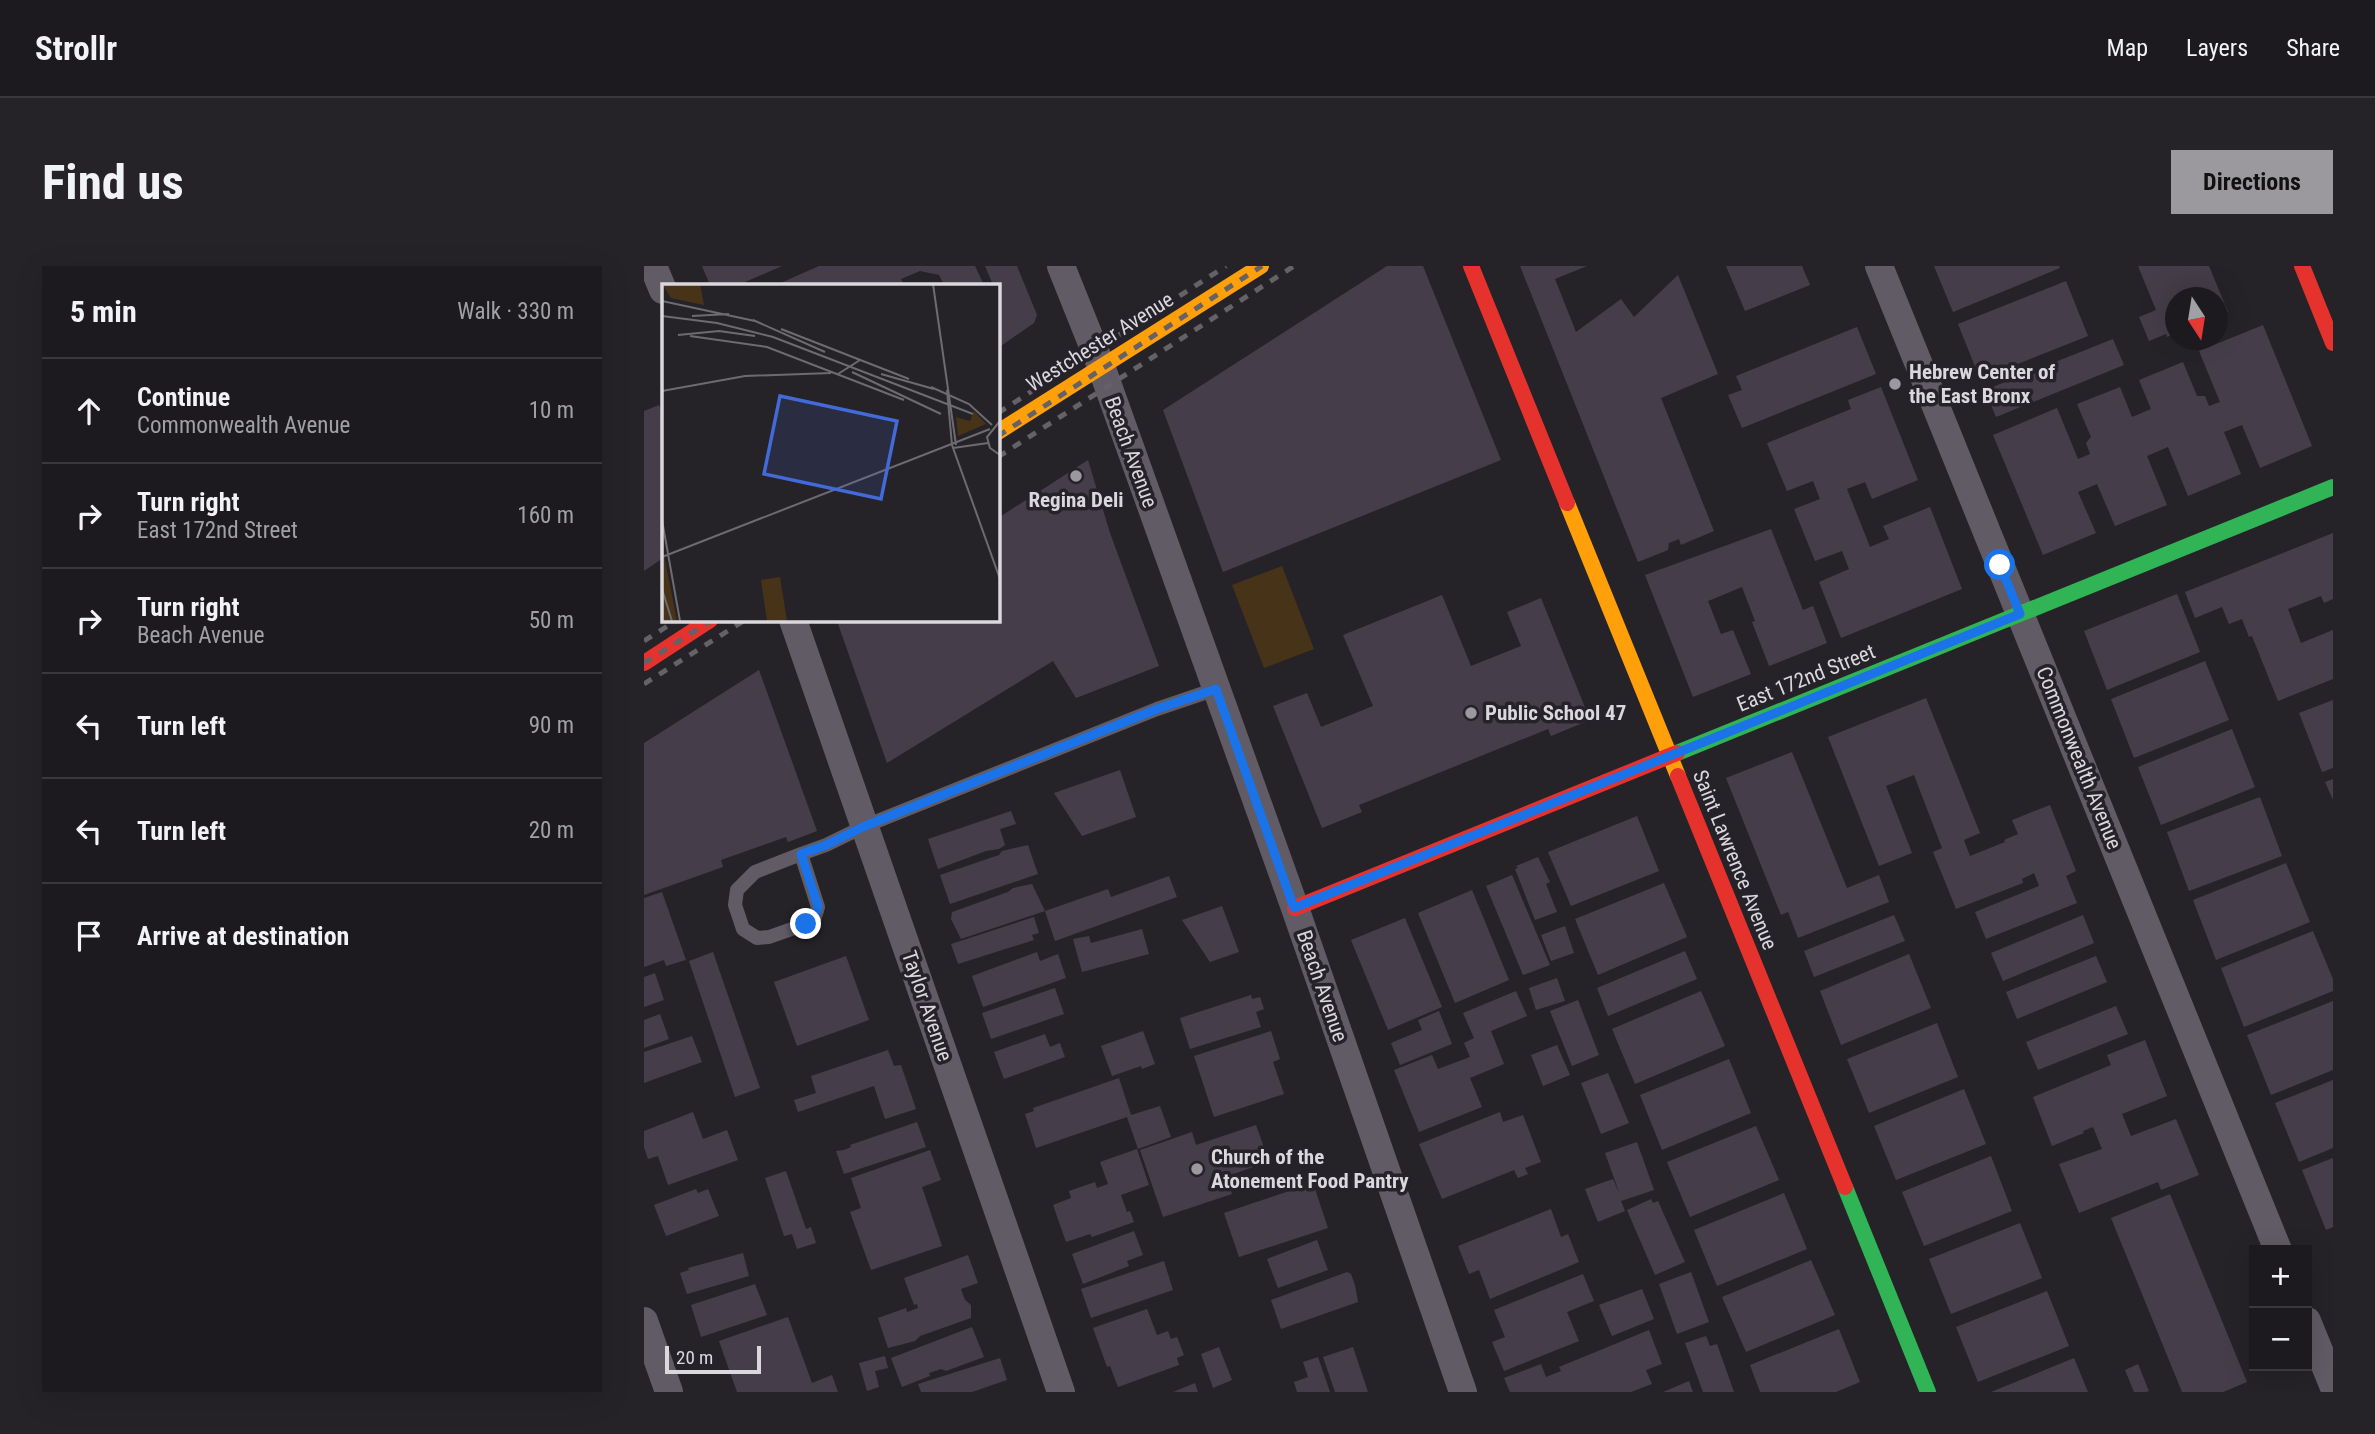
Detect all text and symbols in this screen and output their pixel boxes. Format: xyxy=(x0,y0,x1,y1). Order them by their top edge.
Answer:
text: Strollr xyxy=(35,29,117,68)
text: Map xyxy=(2107,34,2148,62)
text: Layers xyxy=(2186,34,2248,62)
text: Share xyxy=(2286,34,2340,62)
button: Directions xyxy=(2171,150,2333,214)
text: Find us xyxy=(42,154,184,211)
inset map xyxy=(662,284,999,621)
street label: Westchester Avenue xyxy=(1022,287,1178,397)
north arrow xyxy=(2165,287,2228,350)
text: 5 min xyxy=(70,294,137,329)
text: Walk · 330 m xyxy=(457,298,574,325)
place label: Hebrew Center of the East Bronx xyxy=(1909,360,2055,408)
marker: Hebrew Center of the East Bronx xyxy=(1887,376,1903,392)
text: Continue xyxy=(137,382,230,412)
icon: ahead xyxy=(70,392,108,430)
street label: Beach Avenue xyxy=(1100,393,1162,511)
text: 10 m xyxy=(529,397,574,424)
text: Commonwealth Avenue xyxy=(137,412,350,439)
marker: Regina Deli xyxy=(1068,468,1084,484)
text: Turn right xyxy=(137,487,239,517)
place label: Regina Deli xyxy=(1028,488,1124,512)
icon: right xyxy=(70,497,108,535)
text: 160 m xyxy=(517,502,574,529)
text: East 172nd Street xyxy=(137,517,298,544)
route start xyxy=(1984,549,2015,580)
text: Turn right xyxy=(137,592,239,622)
icon: right xyxy=(70,602,108,640)
text: 50 m xyxy=(529,607,574,634)
text: Beach Avenue xyxy=(137,622,265,649)
street label: East 172nd Street xyxy=(1733,639,1879,717)
street label: Commonwealth Avenue xyxy=(2031,663,2127,853)
place label: Public School 47 xyxy=(1485,701,1626,725)
marker: Public School 47 xyxy=(1463,705,1479,721)
icon: left xyxy=(70,707,108,745)
text: Turn left xyxy=(137,711,226,741)
text: 90 m xyxy=(529,712,574,739)
street label: Saint Lawrence Avenue xyxy=(1688,767,1782,954)
icon: left xyxy=(70,812,108,850)
text: Turn left xyxy=(137,816,226,846)
text: 20 m xyxy=(529,817,574,844)
route end xyxy=(790,908,821,939)
icon: arrive xyxy=(70,917,108,955)
text: Arrive at destination xyxy=(137,921,349,951)
street label: Beach Avenue xyxy=(1292,927,1352,1045)
street label: Taylor Avenue xyxy=(897,948,957,1065)
place label: Church of the Atonement Food Pantry xyxy=(1211,1145,1409,1193)
marker: Church of the Atonement Food Pantry xyxy=(1189,1161,1205,1177)
map controls xyxy=(2249,1245,2312,1371)
button: + xyxy=(2249,1245,2312,1308)
button: − xyxy=(2249,1308,2312,1371)
scale bar xyxy=(665,1343,761,1375)
text: 20 m xyxy=(676,1346,713,1369)

